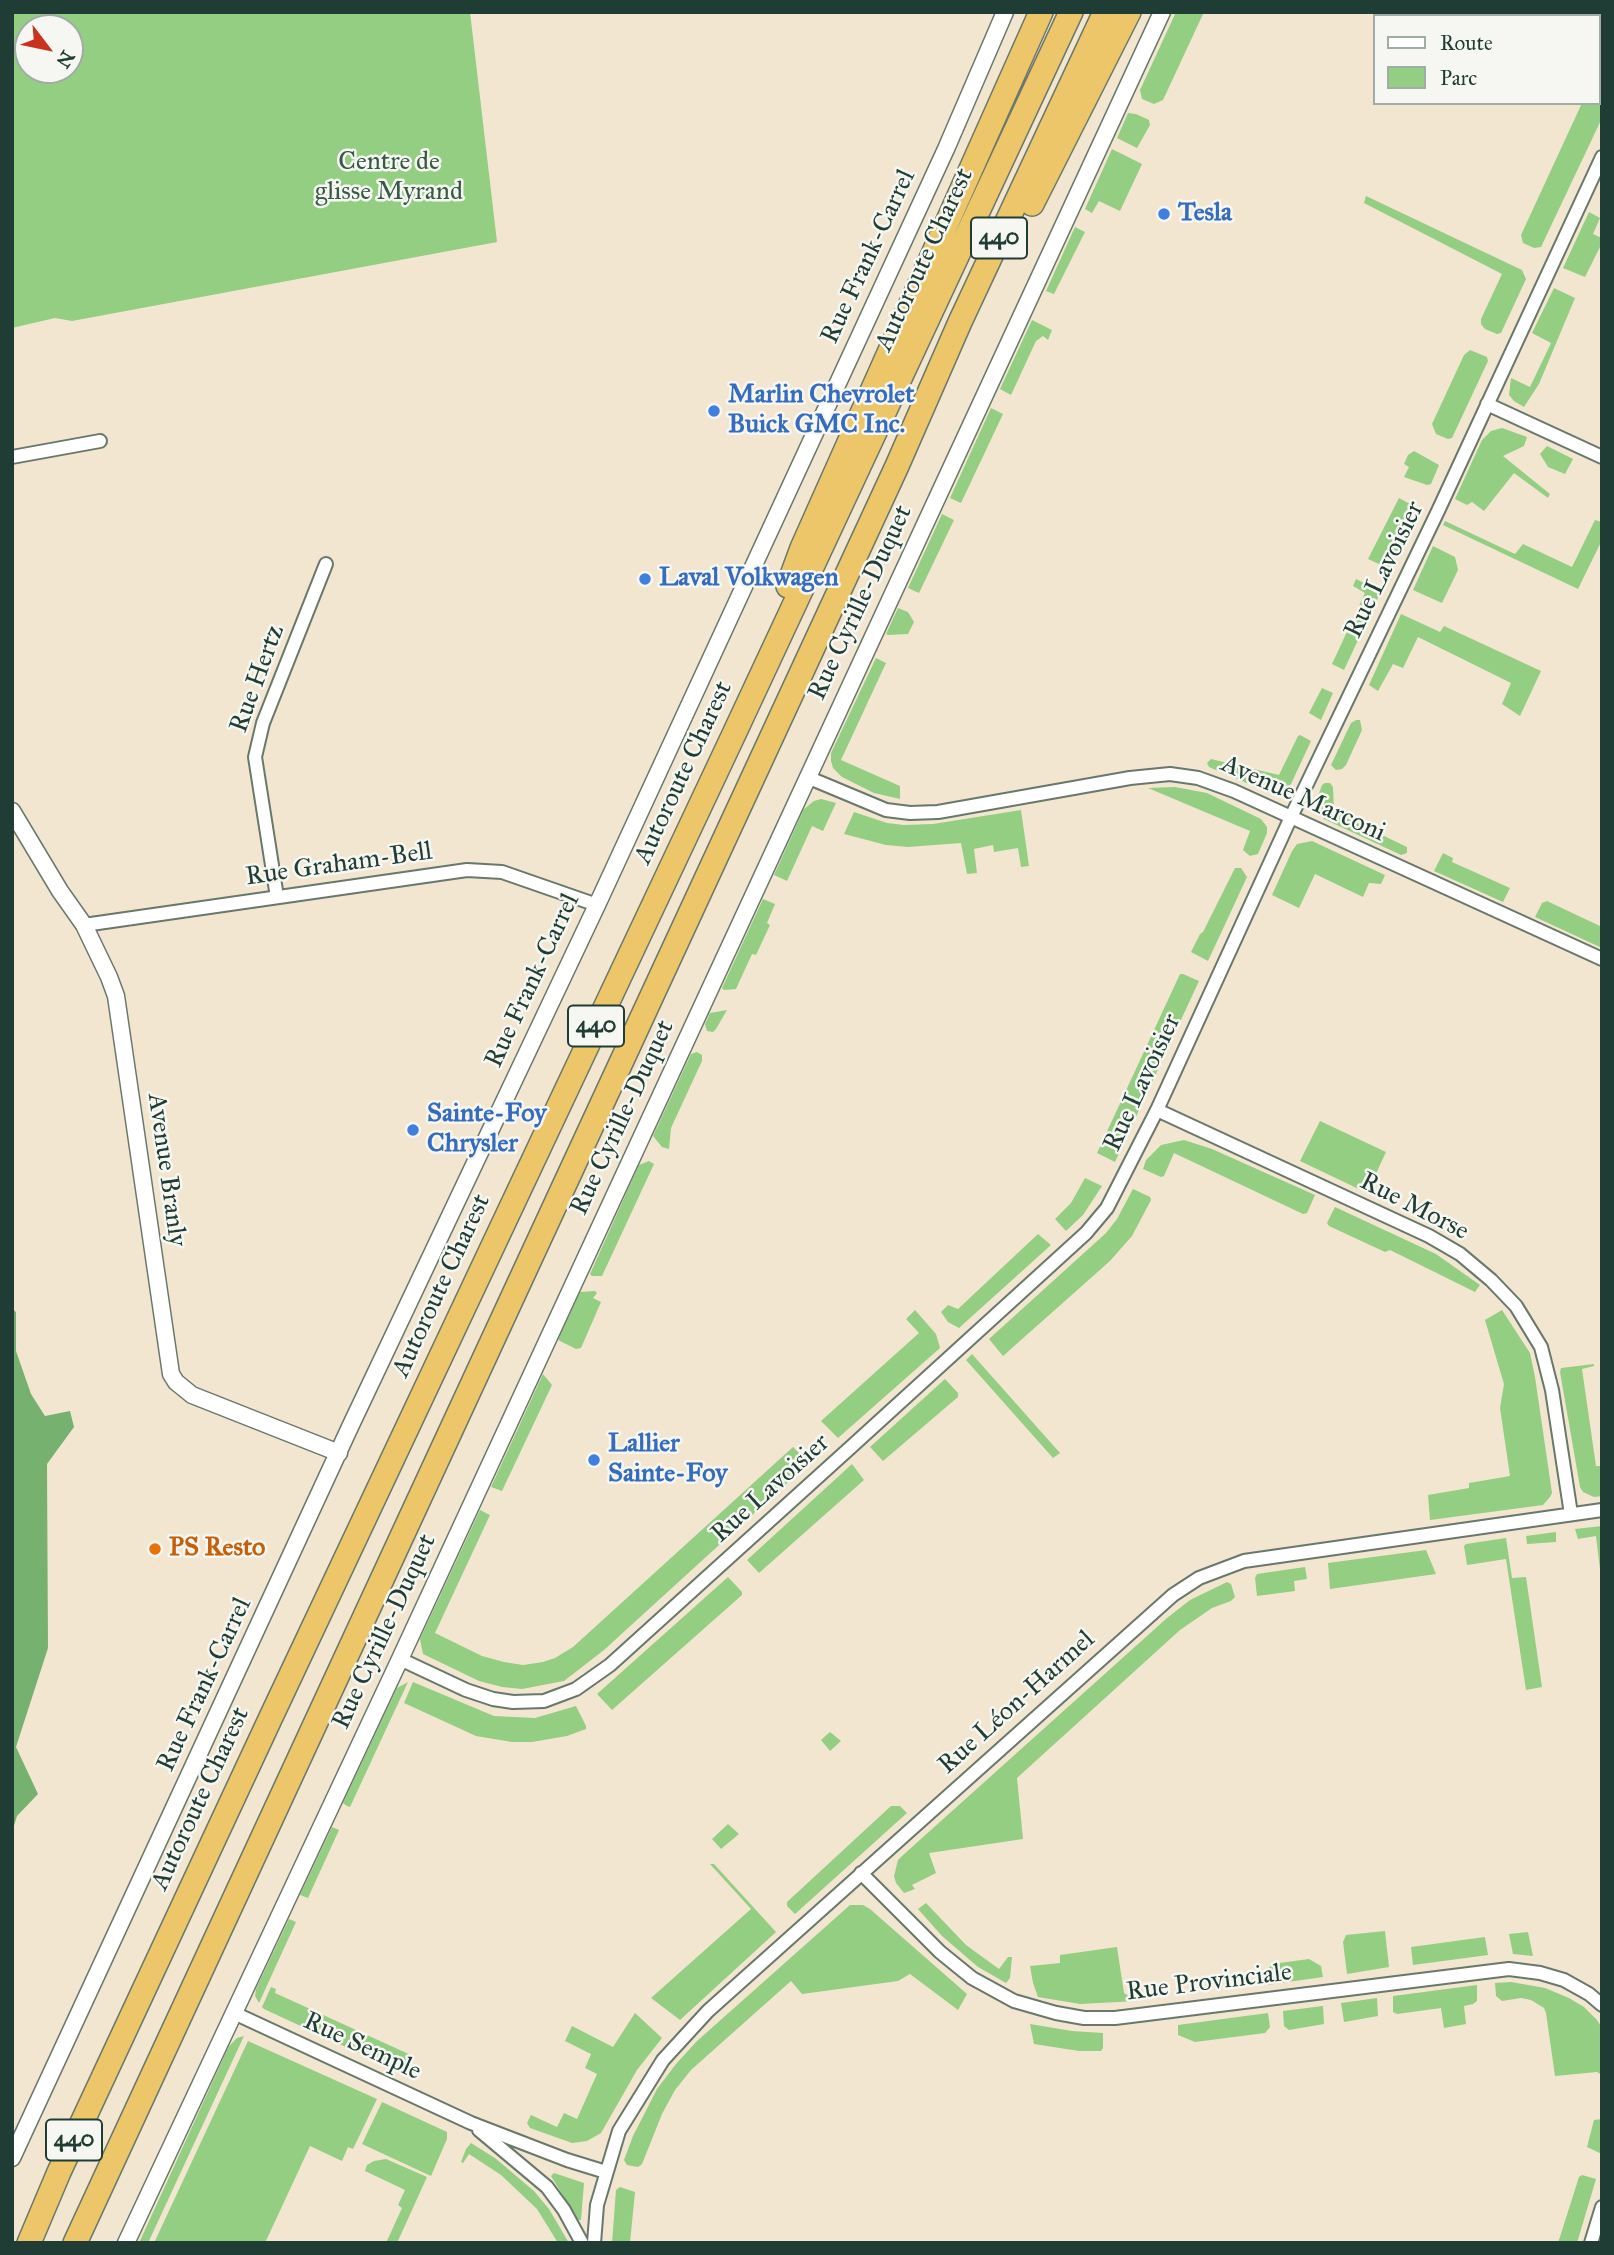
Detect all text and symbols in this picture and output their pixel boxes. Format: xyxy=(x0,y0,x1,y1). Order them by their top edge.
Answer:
north arrow xyxy=(14,14,84,84)
legend xyxy=(1372,14,1600,105)
text: Route xyxy=(1440,30,1493,56)
text: N xyxy=(52,46,80,72)
text: Parc xyxy=(1440,65,1477,91)
park label: Centre de glisse Myrand xyxy=(315,147,463,208)
street label: Autoroute Charest xyxy=(869,164,981,356)
street label: Rue Frank-Carrel xyxy=(815,165,923,349)
place label: Tesla xyxy=(1178,198,1232,230)
marker: Tesla xyxy=(1156,206,1172,222)
road number: 440 xyxy=(971,218,1027,258)
place label: Marlin Chevrolet Buick GMC Inc. xyxy=(728,380,914,442)
marker: Marlin Chevrolet Buick GMC Inc. xyxy=(706,403,722,419)
street label: Rue Lavoisier xyxy=(1339,497,1431,643)
street label: Rue Cyrille-Duquet xyxy=(802,501,920,705)
place label: Laval Volkwagen xyxy=(659,563,839,595)
marker: Laval Volkwagen xyxy=(637,571,653,587)
street label: Rue Hertz xyxy=(224,621,292,737)
street label: Autoroute Charest xyxy=(628,677,740,869)
street label: Avenue Marconi xyxy=(1216,749,1390,849)
street label: Rue Graham-Bell xyxy=(244,836,434,894)
street label: Rue Frank-Carrel xyxy=(479,889,587,1073)
road number: 440 xyxy=(568,1006,624,1046)
street label: Rue Lavoisier xyxy=(1098,1009,1188,1157)
street label: Rue Cyrille-Duquet xyxy=(564,1016,682,1220)
street label: Avenue Branly xyxy=(140,1091,192,1249)
place label: Sainte-Foy Chrysler xyxy=(427,1099,546,1160)
marker: Sainte-Foy Chrysler xyxy=(405,1122,421,1138)
street label: Rue Morse xyxy=(1354,1166,1474,1248)
street label: Autoroute Charest xyxy=(386,1190,498,1382)
street label: Rue Lavoisier xyxy=(706,1428,836,1550)
place label: Lallier Sainte-Foy xyxy=(608,1429,727,1490)
marker: Lallier Sainte-Foy xyxy=(586,1452,602,1468)
street label: Rue Cyrille-Duquet xyxy=(326,1530,444,1734)
place label: PS Resto xyxy=(169,1533,265,1565)
marker: PS Resto xyxy=(147,1541,163,1557)
street label: Rue Frank-Carrel xyxy=(151,1593,259,1777)
street label: Rue Léon-Harmel xyxy=(933,1625,1101,1781)
street label: Autoroute Charest xyxy=(145,1703,257,1895)
street label: Rue Provinciale xyxy=(1124,1957,1294,2009)
street label: Rue Semple xyxy=(298,2006,426,2088)
road number: 440 xyxy=(46,2120,102,2160)

